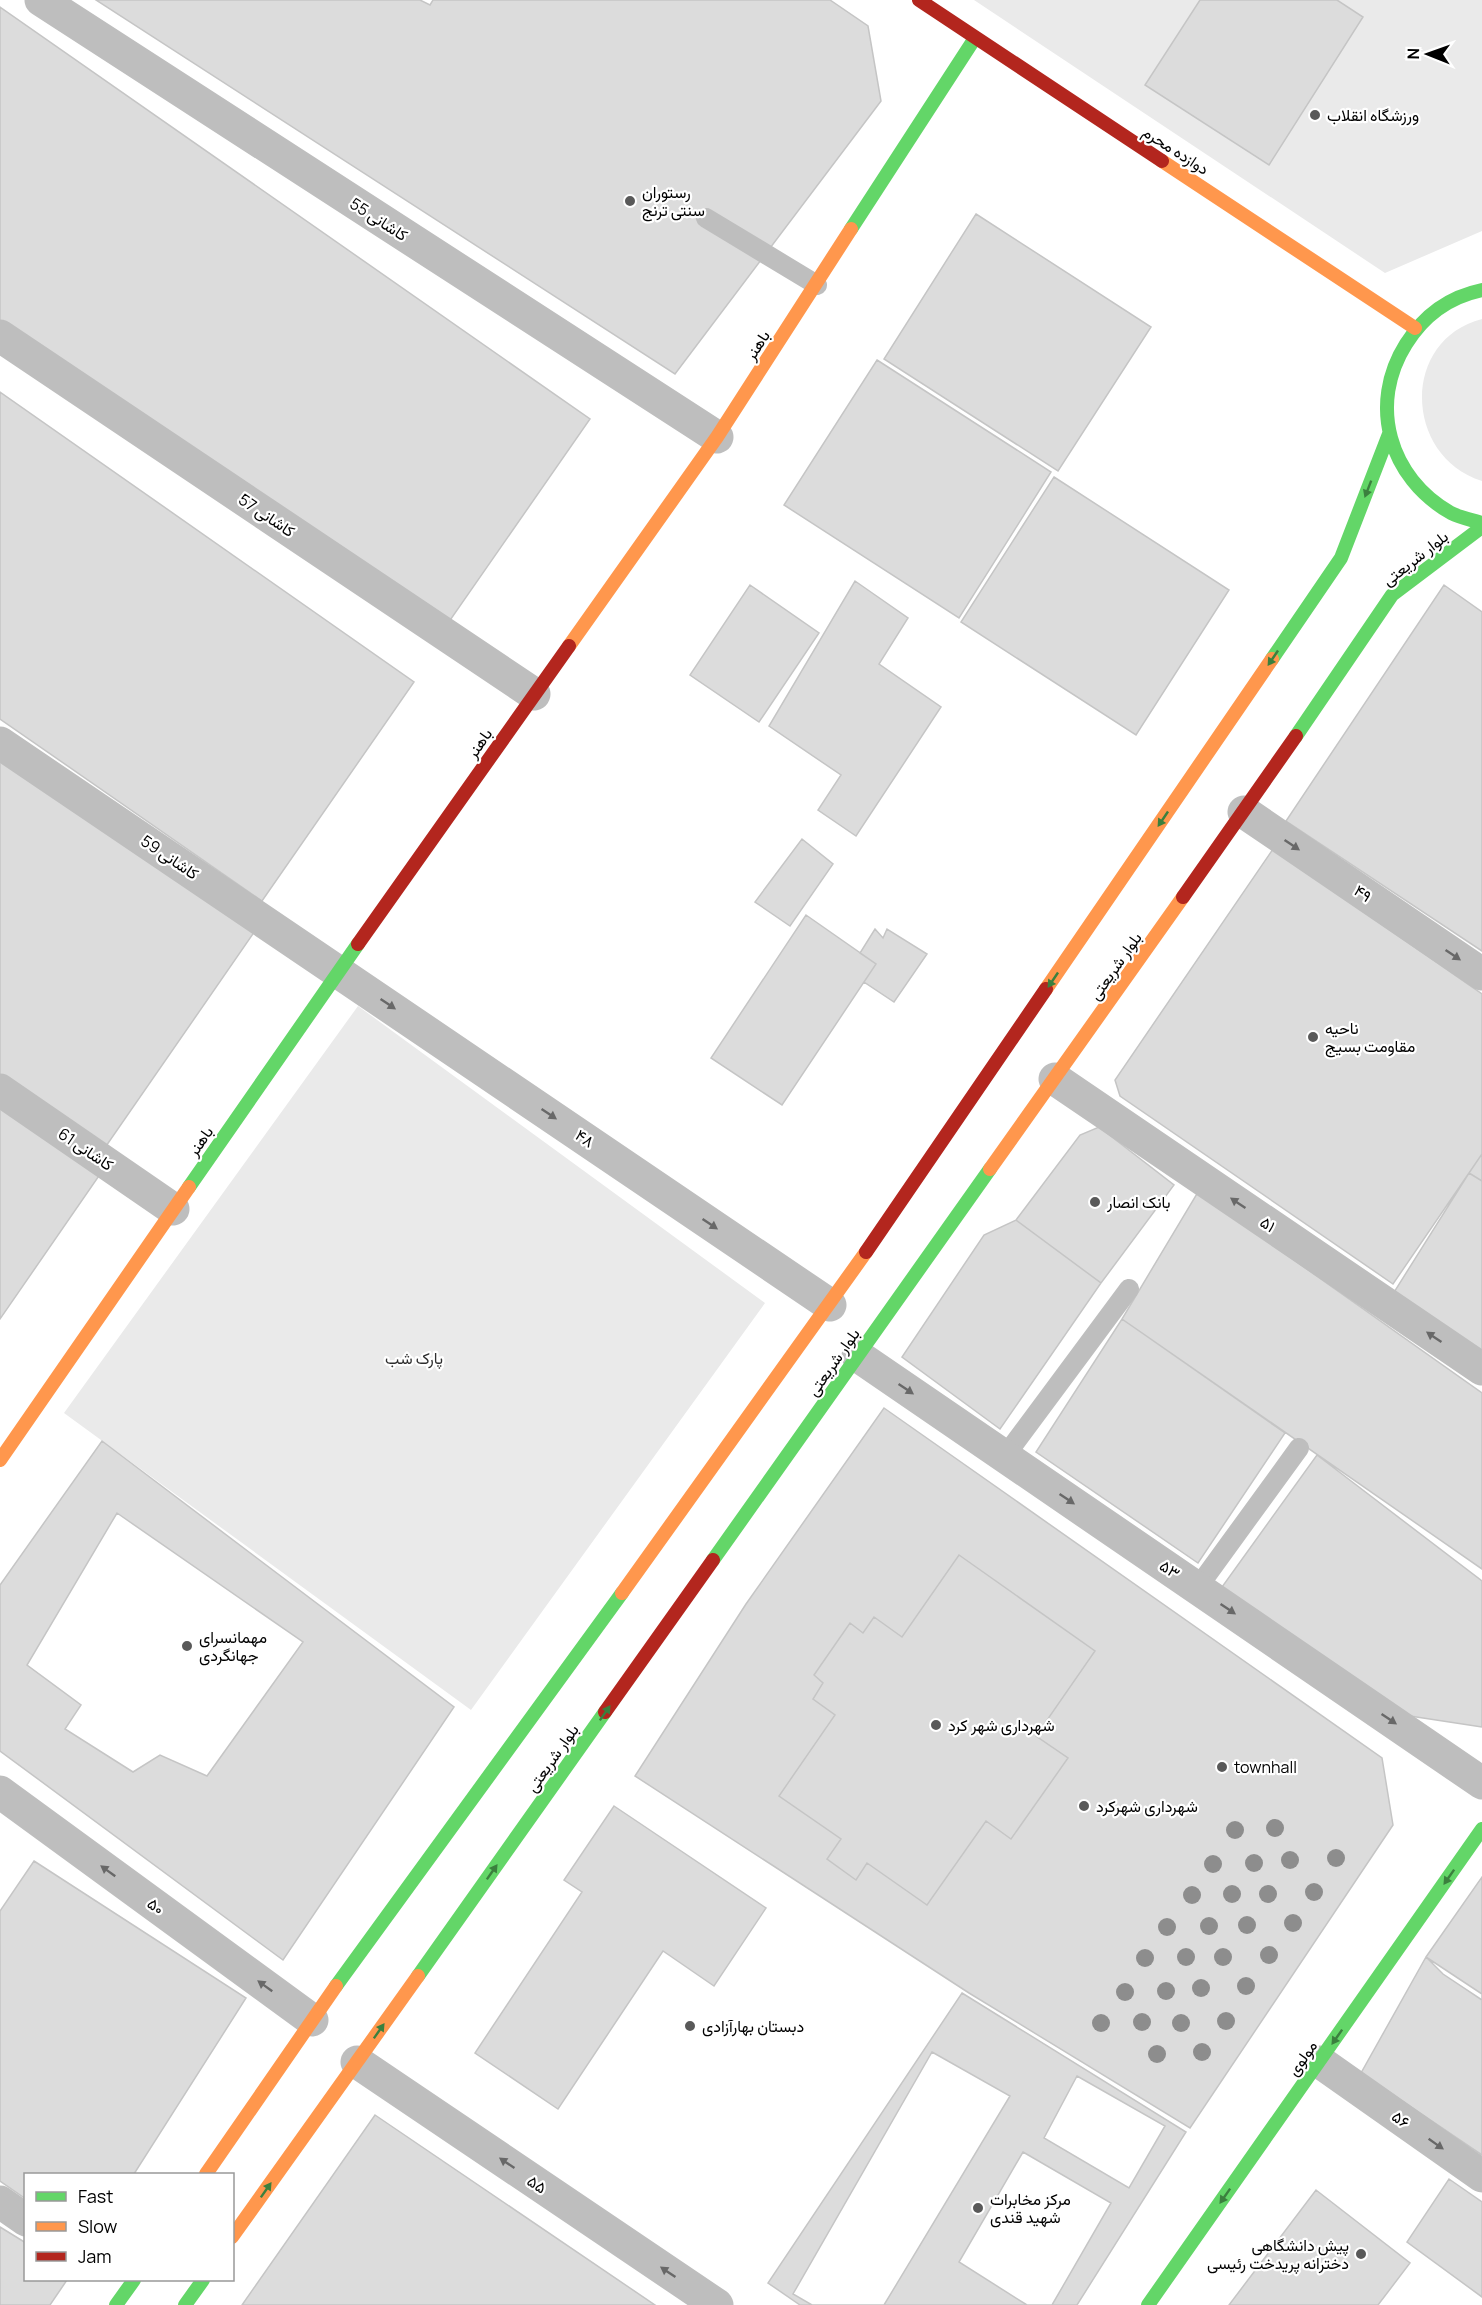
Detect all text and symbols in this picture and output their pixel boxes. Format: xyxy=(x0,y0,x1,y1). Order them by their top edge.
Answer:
north arrow xyxy=(1398,24,1458,84)
text: N xyxy=(1402,48,1424,60)
place label: ورزشگاه انقلاب xyxy=(1327,104,1419,126)
marker: ورزشگاه انقلاب xyxy=(1308,108,1322,122)
street label: دوازده محرم xyxy=(1139,120,1213,180)
place label: رستوران سنتی ترنج xyxy=(642,181,705,222)
street label: کاشانی 55 xyxy=(346,192,412,246)
marker: رستوران سنتی ترنج xyxy=(623,194,637,208)
street label: باهنر xyxy=(739,326,775,365)
one-way arrow xyxy=(1362,480,1372,498)
street label: کاشانی 57 xyxy=(235,488,299,542)
street label: بلوار شریعتی xyxy=(1377,525,1453,591)
one-way arrow xyxy=(1267,649,1279,665)
street label: باهنر xyxy=(460,724,497,763)
one-way arrow xyxy=(1157,810,1169,826)
street label: کاشانی 59 xyxy=(137,830,203,884)
one-way arrow xyxy=(1284,839,1300,850)
street label: ۴۹ xyxy=(1350,879,1376,907)
street label: بلوار شریعتی xyxy=(1084,928,1146,1004)
one-way arrow xyxy=(1445,949,1461,961)
one-way arrow xyxy=(1047,971,1059,987)
one-way arrow xyxy=(379,998,395,1010)
place label: ناحیه مقاومت بسیج xyxy=(1325,1017,1415,1058)
marker: ناحیه مقاومت بسیج xyxy=(1306,1030,1320,1044)
one-way arrow xyxy=(541,1108,557,1119)
street label: کاشانی 61 xyxy=(54,1122,118,1176)
street label: باهنر xyxy=(181,1122,218,1161)
street label: ۴۸ xyxy=(571,1124,599,1152)
place label: بانک انصار xyxy=(1106,1191,1170,1213)
marker: بانک انصار xyxy=(1088,1195,1102,1209)
one-way arrow xyxy=(1230,1197,1246,1209)
street label: ۵۱ xyxy=(1256,1211,1280,1237)
one-way arrow xyxy=(702,1218,718,1229)
street label: بلوار شریعتی xyxy=(802,1324,864,1400)
one-way arrow xyxy=(1425,1331,1442,1342)
park label: پارک شب xyxy=(385,1347,443,1370)
one-way arrow xyxy=(898,1383,914,1395)
one-way arrow xyxy=(1059,1493,1075,1505)
street label: ۵۳ xyxy=(1156,1554,1184,1584)
one-way arrow xyxy=(1220,1603,1236,1615)
place label: مهمانسرای جهانگردی xyxy=(199,1626,267,1666)
marker: مهمانسرای جهانگردی xyxy=(180,1639,194,1653)
one-way arrow xyxy=(599,1705,611,1721)
one-way arrow xyxy=(1381,1713,1397,1725)
place label: شهرداری شهر کرد xyxy=(948,1714,1055,1736)
marker: شهرداری شهر کرد xyxy=(929,1718,943,1732)
street label: بلوار شریعتی xyxy=(521,1720,583,1796)
place label: townhall xyxy=(1234,1756,1297,1778)
marker: townhall xyxy=(1215,1760,1229,1774)
place label: شهرداری شهرکرد xyxy=(1096,1795,1198,1817)
marker: شهرداری شهرکرد xyxy=(1077,1799,1091,1813)
one-way arrow xyxy=(486,1864,498,1880)
one-way arrow xyxy=(100,1865,115,1877)
one-way arrow xyxy=(1443,1868,1455,1884)
street label: ۵۰ xyxy=(143,1892,169,1920)
one-way arrow xyxy=(258,1980,273,1992)
place label: دبستان بهارآزادی xyxy=(702,2015,804,2037)
marker: دبستان بهارآزادی xyxy=(683,2019,697,2033)
one-way arrow xyxy=(373,2023,385,2039)
one-way arrow xyxy=(1331,2028,1343,2044)
street label: مولوی xyxy=(1282,2036,1322,2080)
street label: ۵۶ xyxy=(1388,2105,1415,2133)
one-way arrow xyxy=(1428,2138,1444,2150)
one-way arrow xyxy=(498,2158,515,2169)
street label: ۵۵ xyxy=(523,2170,551,2198)
legend xyxy=(24,2173,234,2281)
one-way arrow xyxy=(260,2182,272,2198)
text: Fast xyxy=(78,2184,113,2208)
place label: مرکز مخابرات شهید قندی xyxy=(990,2188,1071,2228)
one-way arrow xyxy=(1219,2188,1231,2204)
marker: مرکز مخابرات شهید قندی xyxy=(971,2201,985,2215)
text: Slow xyxy=(78,2214,118,2238)
place label: پیش دانشگاهی دخترانه پریدخت رئیسی xyxy=(1207,2234,1349,2275)
text: Jam xyxy=(78,2244,112,2268)
marker: پیش دانشگاهی دخترانه پریدخت رئیسی xyxy=(1354,2247,1368,2261)
one-way arrow xyxy=(661,2266,677,2278)

